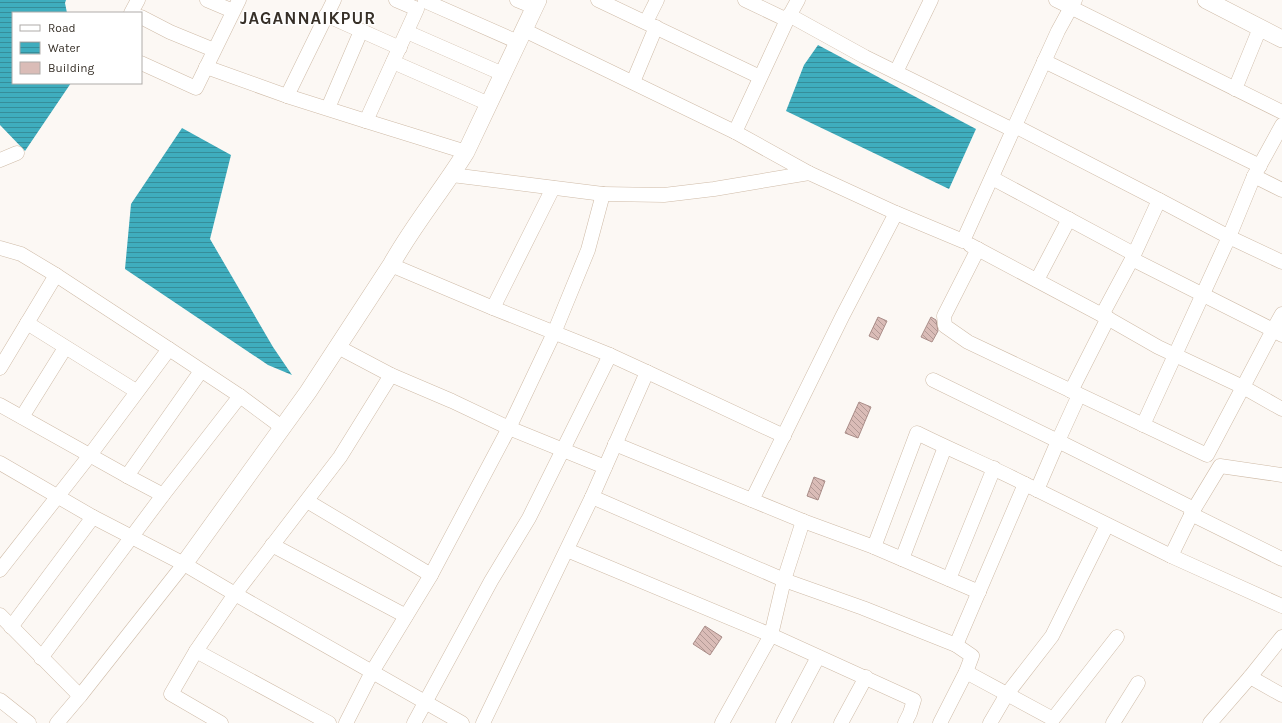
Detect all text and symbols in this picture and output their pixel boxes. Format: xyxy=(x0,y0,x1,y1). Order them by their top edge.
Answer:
district label: JAGANNAIKPUR xyxy=(240,8,376,28)
legend xyxy=(12,12,142,84)
text: Road xyxy=(48,21,76,35)
text: Water xyxy=(48,41,81,55)
text: Building xyxy=(48,61,95,75)

